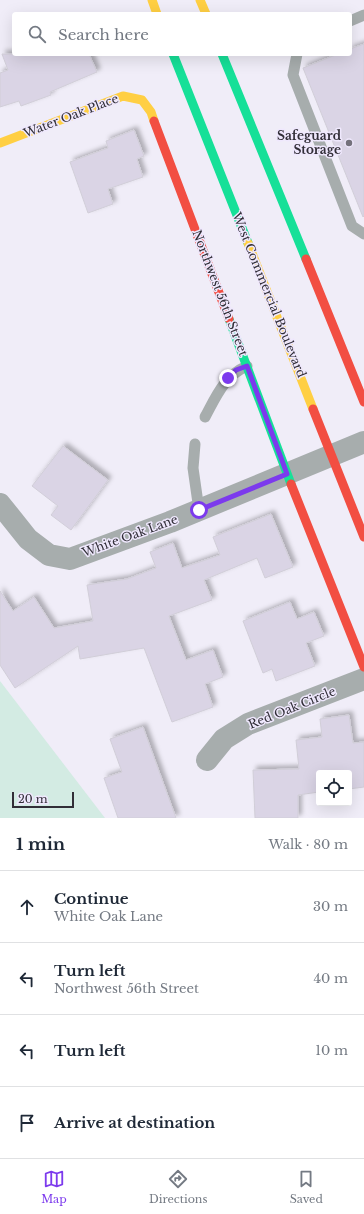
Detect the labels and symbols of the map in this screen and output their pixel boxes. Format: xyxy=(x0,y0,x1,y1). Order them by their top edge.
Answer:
street label: Water Oak Place xyxy=(20,90,121,141)
place label: Safeguard Storage xyxy=(277,128,342,157)
marker: Safeguard Storage xyxy=(344,138,354,148)
street label: West Commercial Boulevard xyxy=(229,209,310,380)
street label: Northwest 56th Street xyxy=(189,228,252,358)
route end xyxy=(219,369,237,387)
route start xyxy=(190,501,208,519)
street label: White Oak Lane xyxy=(79,511,180,560)
street label: Red Oak Circle xyxy=(246,683,338,732)
scale bar xyxy=(12,790,74,809)

